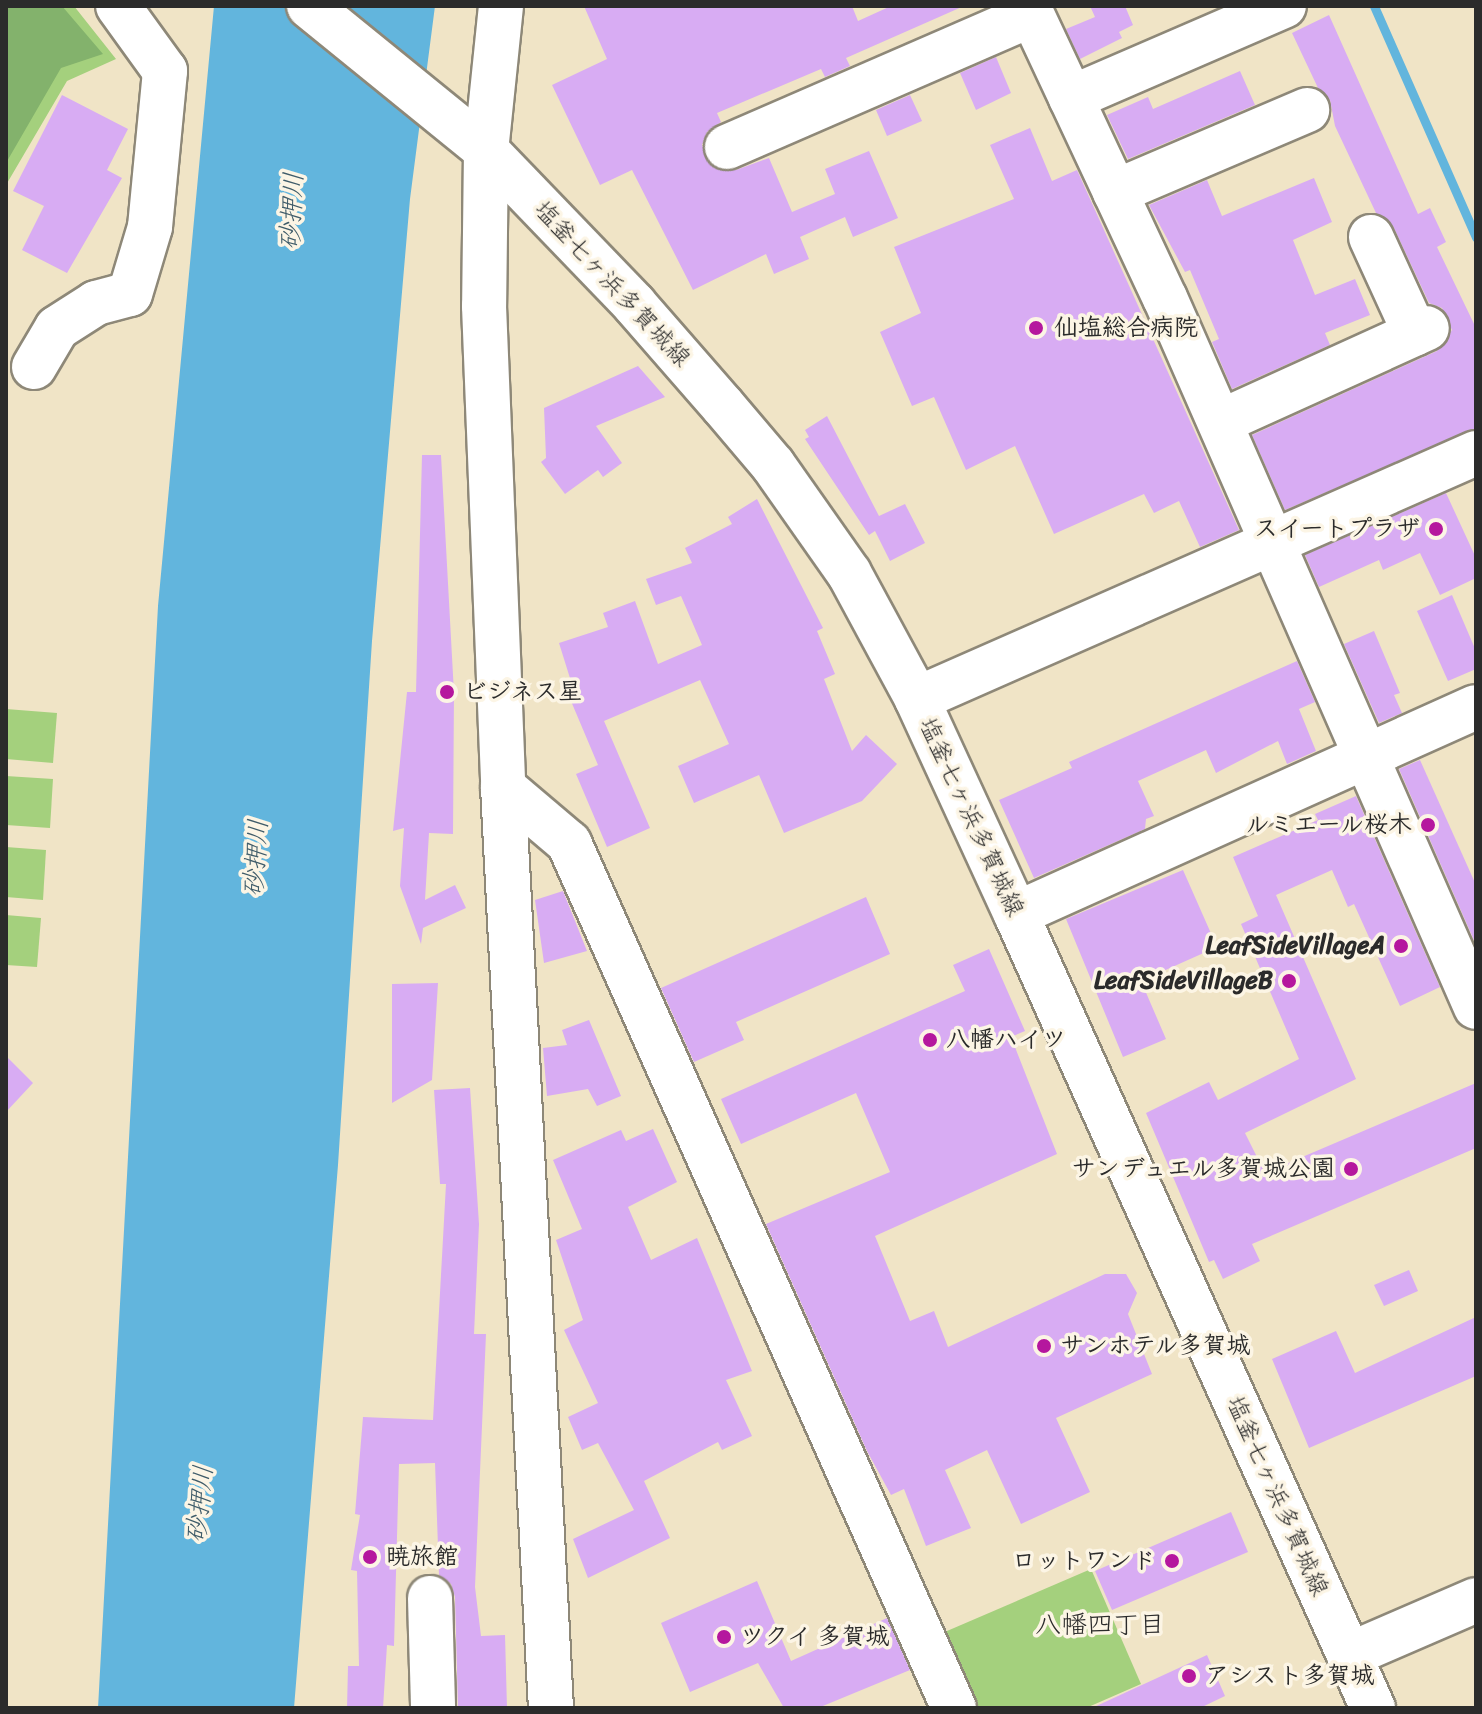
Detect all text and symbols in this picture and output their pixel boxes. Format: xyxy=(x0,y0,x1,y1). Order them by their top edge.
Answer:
water label: 砂押川 xyxy=(274,171,310,251)
street label: 塩釜七ヶ浜多賀城線 xyxy=(528,195,696,373)
place label: 仙塩総合病院 xyxy=(1054,314,1198,342)
marker: 仙塩総合病院 xyxy=(1025,317,1047,339)
place label: スイートプラザ xyxy=(1254,515,1420,543)
marker: スイートプラザ xyxy=(1427,520,1445,538)
place label: ビジネス星 xyxy=(463,678,583,706)
marker: ビジネス星 xyxy=(438,683,456,701)
street label: 塩釜七ヶ浜多賀城線 xyxy=(912,713,1030,921)
place label: ルミエール桜木 xyxy=(1244,811,1412,839)
marker: ルミエール桜木 xyxy=(1419,816,1437,834)
water label: 砂押川 xyxy=(238,818,274,898)
place label: LeafSideVillageA xyxy=(1205,932,1385,960)
marker: LeafSideVillageA xyxy=(1392,937,1410,955)
place label: LeafSideVillageB xyxy=(1094,967,1273,995)
marker: LeafSideVillageB xyxy=(1280,972,1298,990)
place label: 八幡ハイツ xyxy=(946,1026,1066,1054)
marker: 八幡ハイツ xyxy=(921,1031,939,1049)
place label: サンデュエル多賀城公園 xyxy=(1071,1155,1335,1183)
marker: サンデュエル多賀城公園 xyxy=(1342,1160,1360,1178)
place label: サンホテル多賀城 xyxy=(1060,1332,1252,1360)
marker: サンホテル多賀城 xyxy=(1035,1337,1053,1355)
street label: 塩釜七ヶ浜多賀城線 xyxy=(1220,1391,1334,1601)
water label: 砂押川 xyxy=(180,1464,220,1544)
place label: 暁旅館 xyxy=(386,1543,458,1571)
place label: ロットワンド xyxy=(1012,1547,1156,1575)
marker: 暁旅館 xyxy=(361,1548,379,1566)
marker: ロットワンド xyxy=(1163,1552,1181,1570)
district label: 八幡四丁目 xyxy=(1035,1609,1165,1641)
place label: ツクイ 多賀城 xyxy=(740,1623,890,1651)
marker: ツクイ 多賀城 xyxy=(715,1628,733,1646)
place label: アシスト多賀城 xyxy=(1205,1662,1373,1690)
marker: アシスト多賀城 xyxy=(1180,1667,1198,1685)

